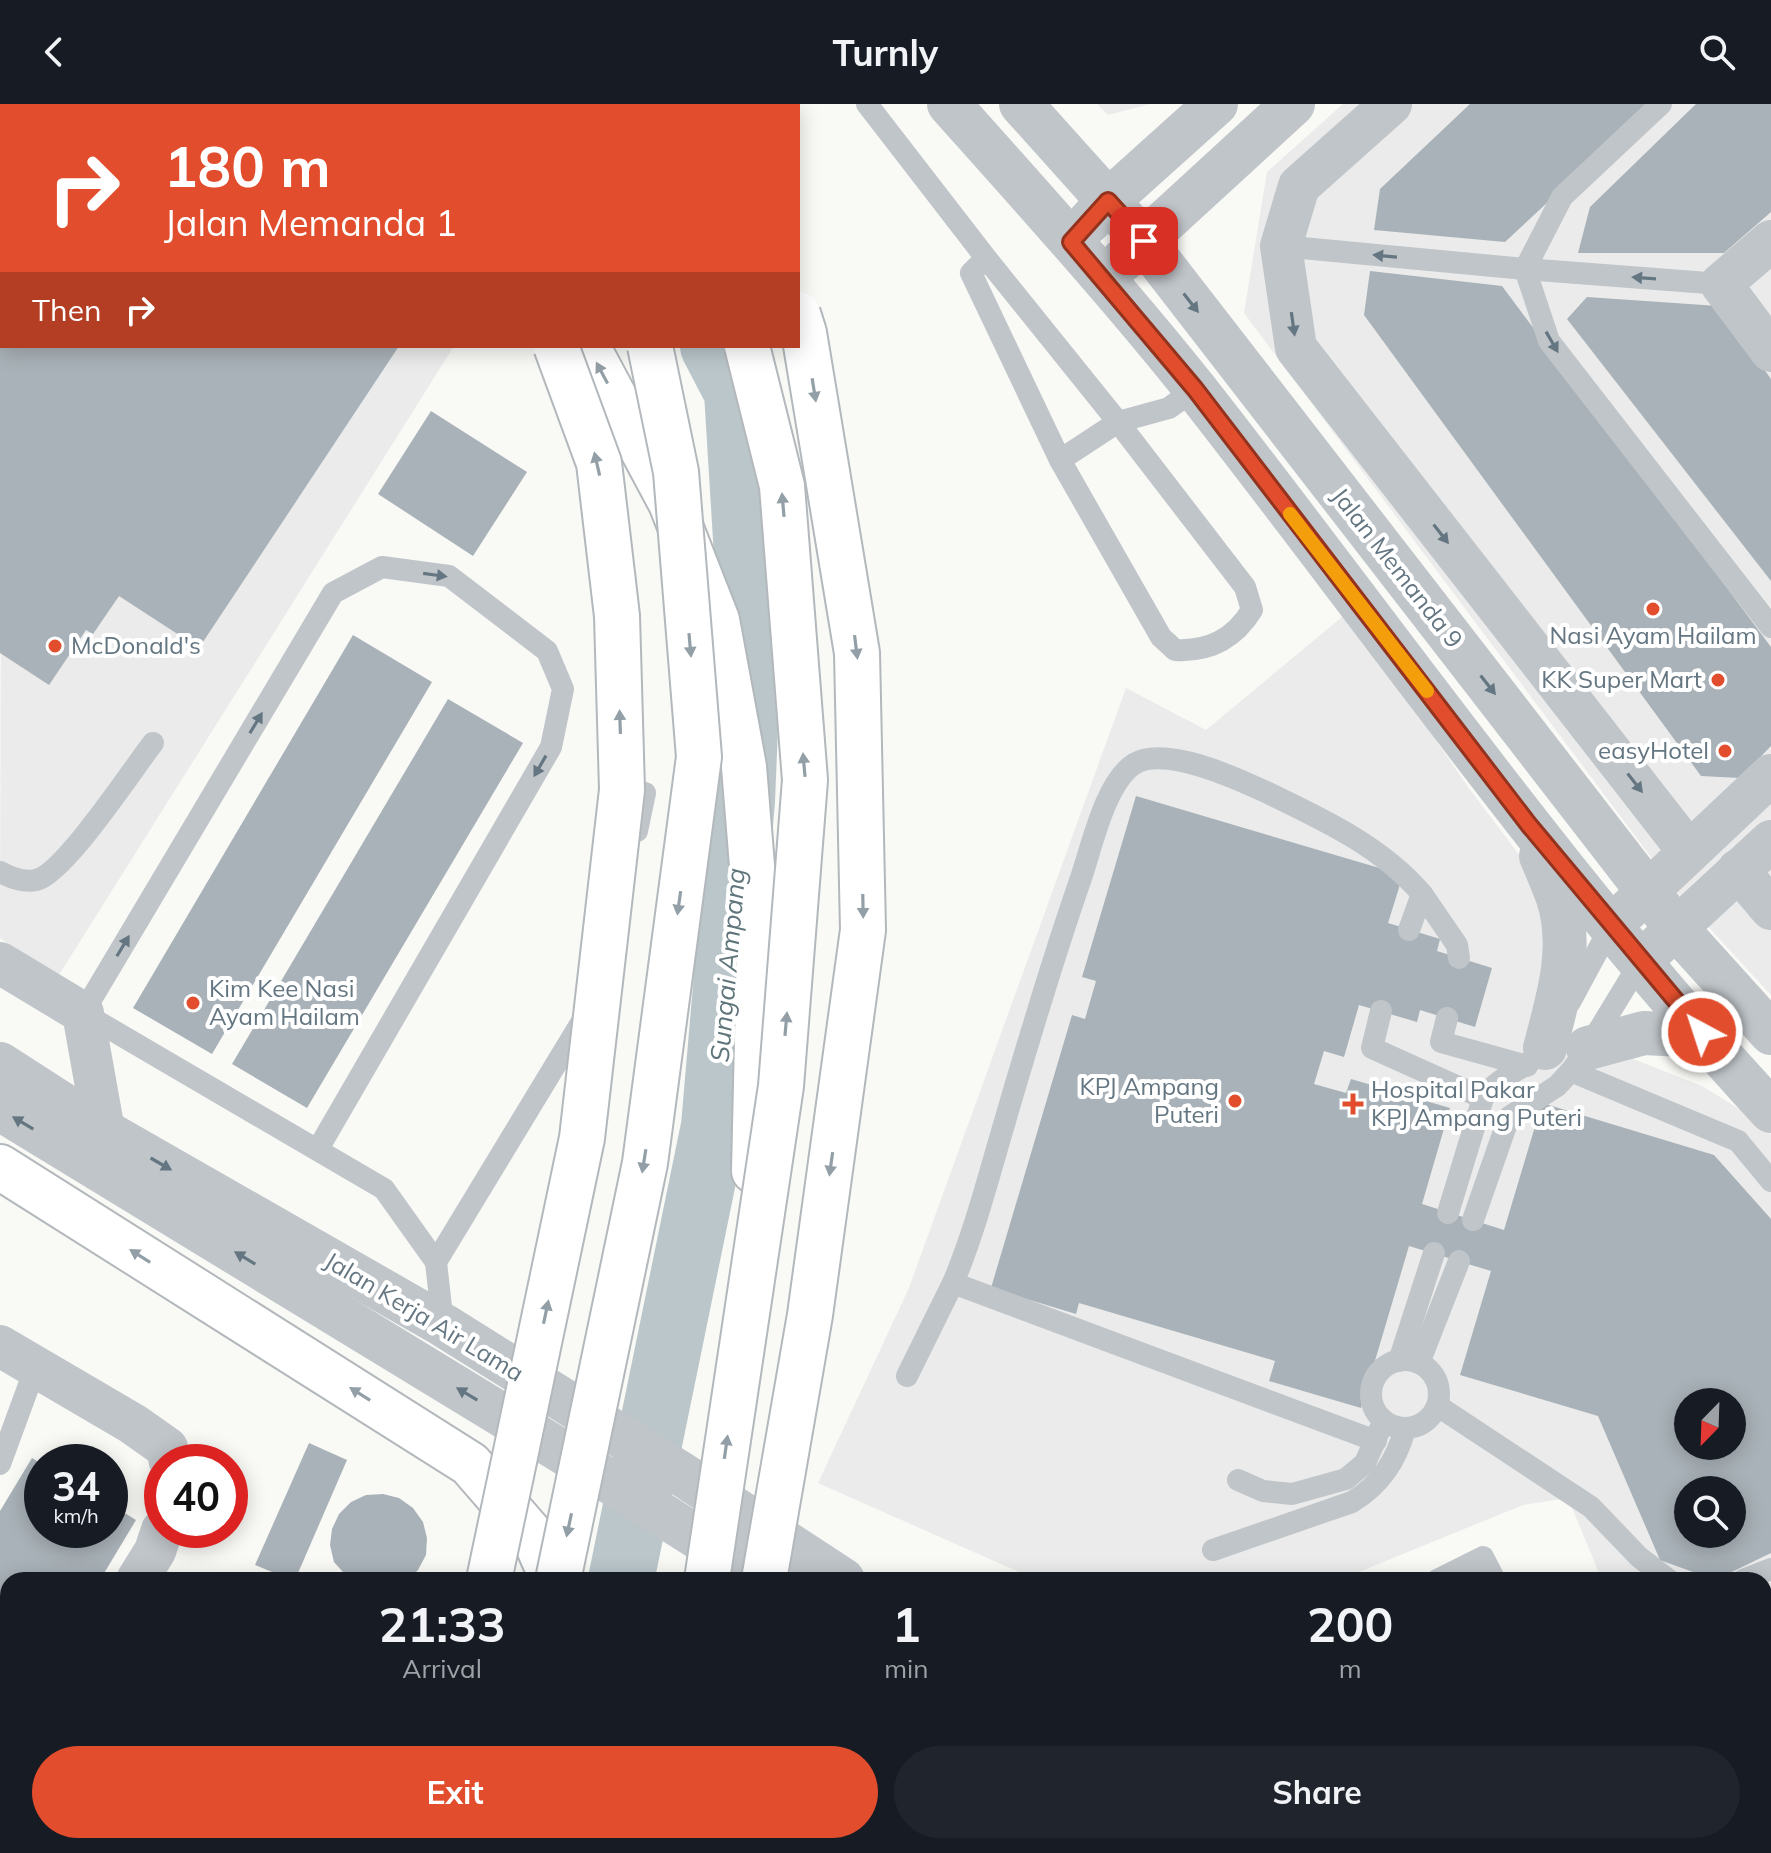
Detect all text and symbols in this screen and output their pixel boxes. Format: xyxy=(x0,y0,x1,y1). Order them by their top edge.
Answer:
icon: back xyxy=(32,30,76,74)
text: Turnly xyxy=(833,30,938,75)
icon: search xyxy=(1695,30,1739,74)
text: 180 m xyxy=(164,131,331,201)
icon: right xyxy=(32,136,136,240)
text: Jalan Memanda 1 xyxy=(164,200,457,245)
pin xyxy=(1110,207,1178,275)
icon: arrive xyxy=(1122,219,1166,263)
one-way arrow xyxy=(1372,249,1397,262)
one-way arrow xyxy=(1631,271,1656,284)
icon: right xyxy=(118,288,162,332)
text: Then xyxy=(32,291,102,329)
one-way arrow xyxy=(1183,292,1199,313)
one-way arrow xyxy=(1287,311,1300,336)
one-way arrow xyxy=(1545,331,1559,353)
one-way arrow xyxy=(595,361,608,384)
one-way arrow xyxy=(808,378,821,403)
one-way arrow xyxy=(591,451,603,476)
street label: Jalan Memanda 9 xyxy=(1326,481,1470,654)
one-way arrow xyxy=(776,492,789,517)
one-way arrow xyxy=(1432,524,1449,544)
one-way arrow xyxy=(423,569,448,582)
marker: Nasi Ayam Hailam xyxy=(1644,600,1662,618)
place label: Nasi Ayam Hailam xyxy=(1549,620,1757,650)
place label: McDonald's xyxy=(71,630,201,660)
one-way arrow xyxy=(684,633,697,658)
one-way arrow xyxy=(849,634,862,659)
marker: McDonald's xyxy=(46,637,64,655)
place label: KK Super Mart xyxy=(1541,664,1702,694)
marker: KK Super Mart xyxy=(1709,671,1727,689)
one-way arrow xyxy=(1479,675,1496,695)
one-way arrow xyxy=(614,709,627,734)
one-way arrow xyxy=(249,712,263,734)
place label: easyHotel xyxy=(1598,735,1709,765)
marker: easyHotel xyxy=(1716,742,1734,760)
one-way arrow xyxy=(797,752,810,777)
one-way arrow xyxy=(533,755,547,777)
one-way arrow xyxy=(1627,773,1643,793)
water label: Sungai Ampang xyxy=(703,867,752,1063)
one-way arrow xyxy=(672,891,685,916)
one-way arrow xyxy=(857,894,869,919)
one-way arrow xyxy=(115,935,129,957)
place label: Kim Kee Nasi Ayam Hailam xyxy=(209,973,360,1031)
position arrow xyxy=(1660,990,1744,1074)
marker: Kim Kee Nasi Ayam Hailam xyxy=(184,994,202,1012)
one-way arrow xyxy=(780,1011,793,1036)
place label: KPJ Ampang Puteri xyxy=(1079,1071,1219,1129)
place label: Hospital Pakar KPJ Ampang Puteri xyxy=(1371,1074,1582,1132)
marker: KPJ Ampang Puteri xyxy=(1226,1092,1244,1110)
marker: Hospital Pakar KPJ Ampang Puteri xyxy=(1342,1093,1364,1115)
one-way arrow xyxy=(12,1116,34,1130)
one-way arrow xyxy=(638,1149,650,1174)
one-way arrow xyxy=(824,1152,837,1177)
one-way arrow xyxy=(150,1157,172,1171)
street label: Jalan Kerja Air Lama xyxy=(319,1245,530,1387)
one-way arrow xyxy=(129,1250,151,1264)
one-way arrow xyxy=(234,1252,256,1266)
one-way arrow xyxy=(540,1299,552,1324)
one-way arrow xyxy=(456,1386,477,1401)
one-way arrow xyxy=(349,1388,371,1402)
north arrow xyxy=(1674,1388,1746,1460)
map controls xyxy=(1674,1388,1746,1548)
one-way arrow xyxy=(720,1435,733,1460)
speed limit sign: 40 xyxy=(144,1444,248,1548)
text: 34 xyxy=(52,1461,100,1511)
button: search xyxy=(1674,1476,1746,1548)
text: km/h xyxy=(53,1503,99,1528)
one-way arrow xyxy=(562,1513,575,1538)
text: 21:33 xyxy=(379,1594,506,1654)
text: 1 xyxy=(892,1594,921,1654)
text: 200 xyxy=(1307,1594,1393,1654)
text: Arrival xyxy=(402,1652,482,1685)
text: min xyxy=(884,1652,928,1685)
text: m xyxy=(1339,1652,1362,1685)
button: Exit xyxy=(32,1746,878,1838)
button: Share xyxy=(894,1746,1740,1838)

